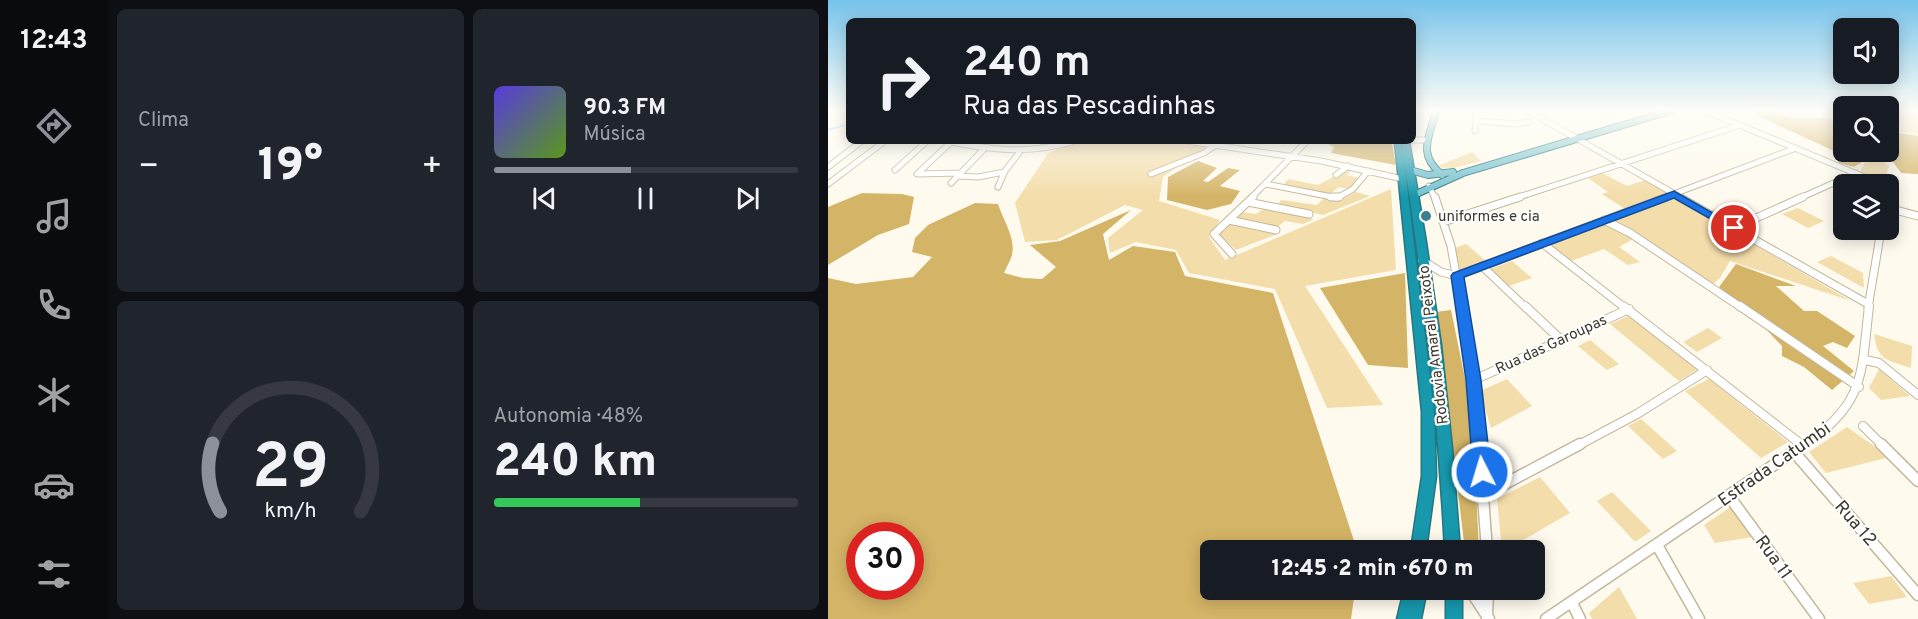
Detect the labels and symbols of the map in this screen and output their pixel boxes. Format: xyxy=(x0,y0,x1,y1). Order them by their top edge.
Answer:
pin xyxy=(1708,202,1759,253)
place label: uniformes e cia xyxy=(1438,208,1540,227)
marker: uniformes e cia xyxy=(1419,209,1433,223)
street label: Rodovia Amaral Peixoto xyxy=(1415,264,1454,425)
street label: Rua das Garoupas xyxy=(1493,311,1610,380)
street label: Estrada Catumbi xyxy=(1714,418,1836,513)
position arrow xyxy=(1450,440,1514,504)
street label: Rua 12 xyxy=(1829,496,1881,552)
speed limit sign: 30 xyxy=(846,522,924,600)
street label: Rua 11 xyxy=(1749,531,1797,585)

